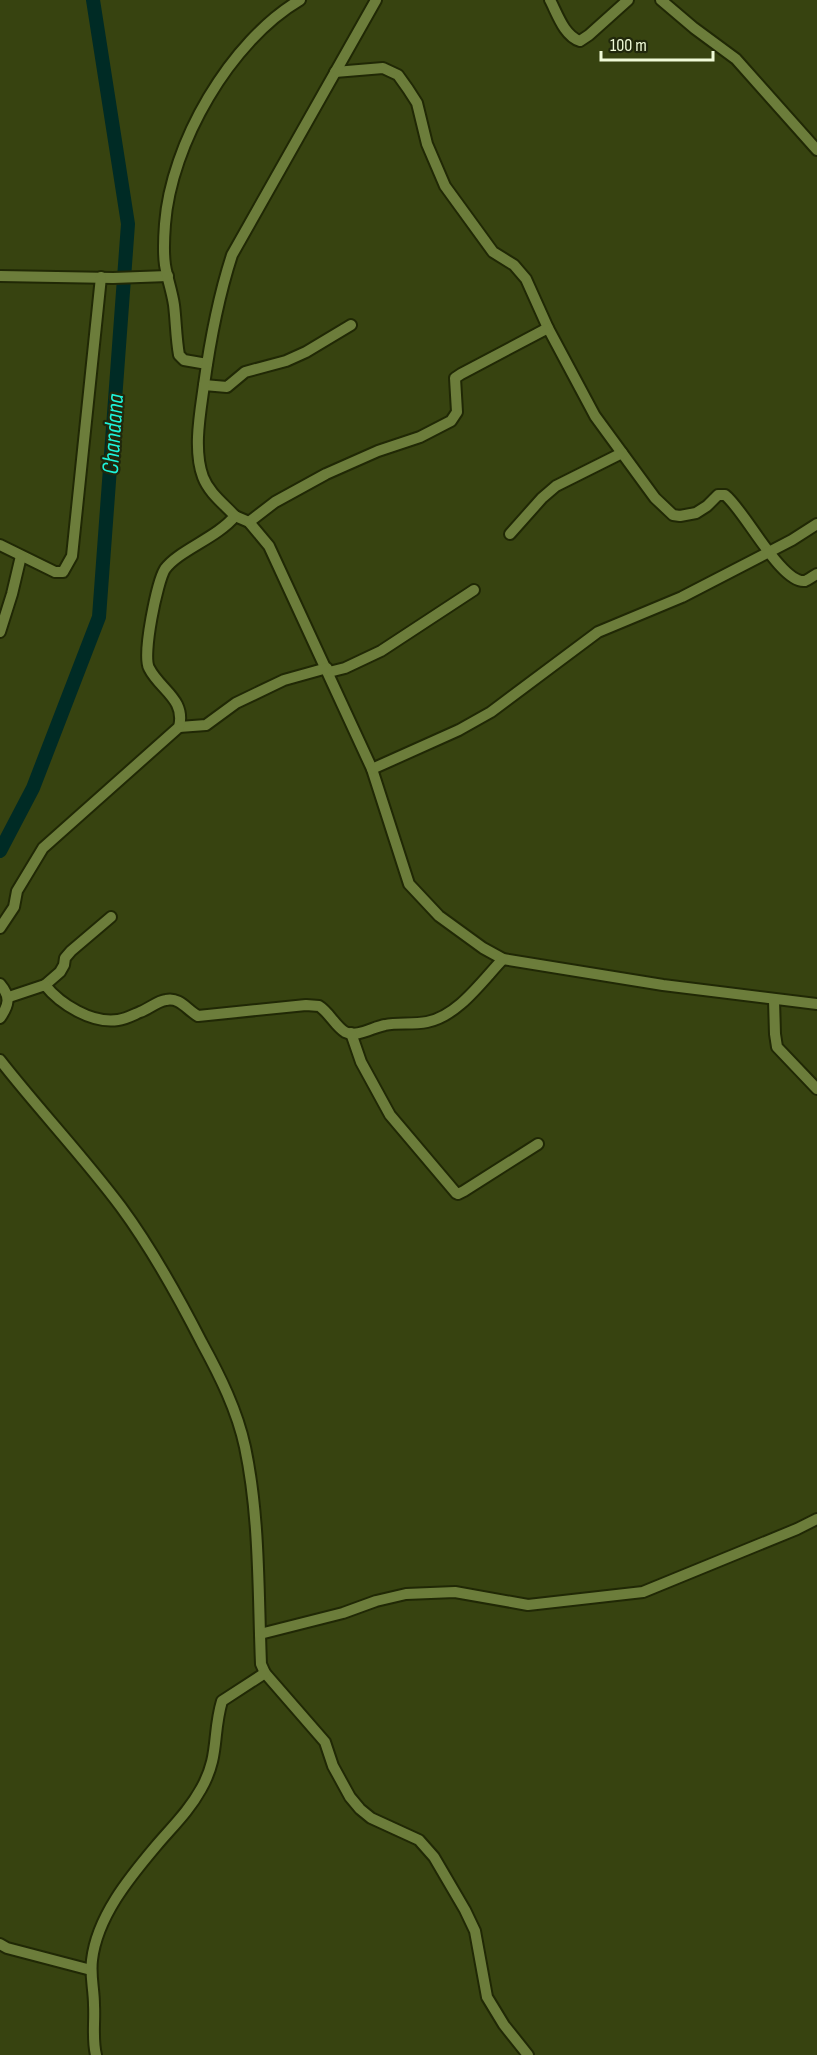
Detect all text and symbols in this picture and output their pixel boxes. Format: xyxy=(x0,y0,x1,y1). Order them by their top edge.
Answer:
scale bar xyxy=(601,24,714,62)
text: 100 m xyxy=(610,35,647,56)
water label: Chandana xyxy=(96,393,130,475)

